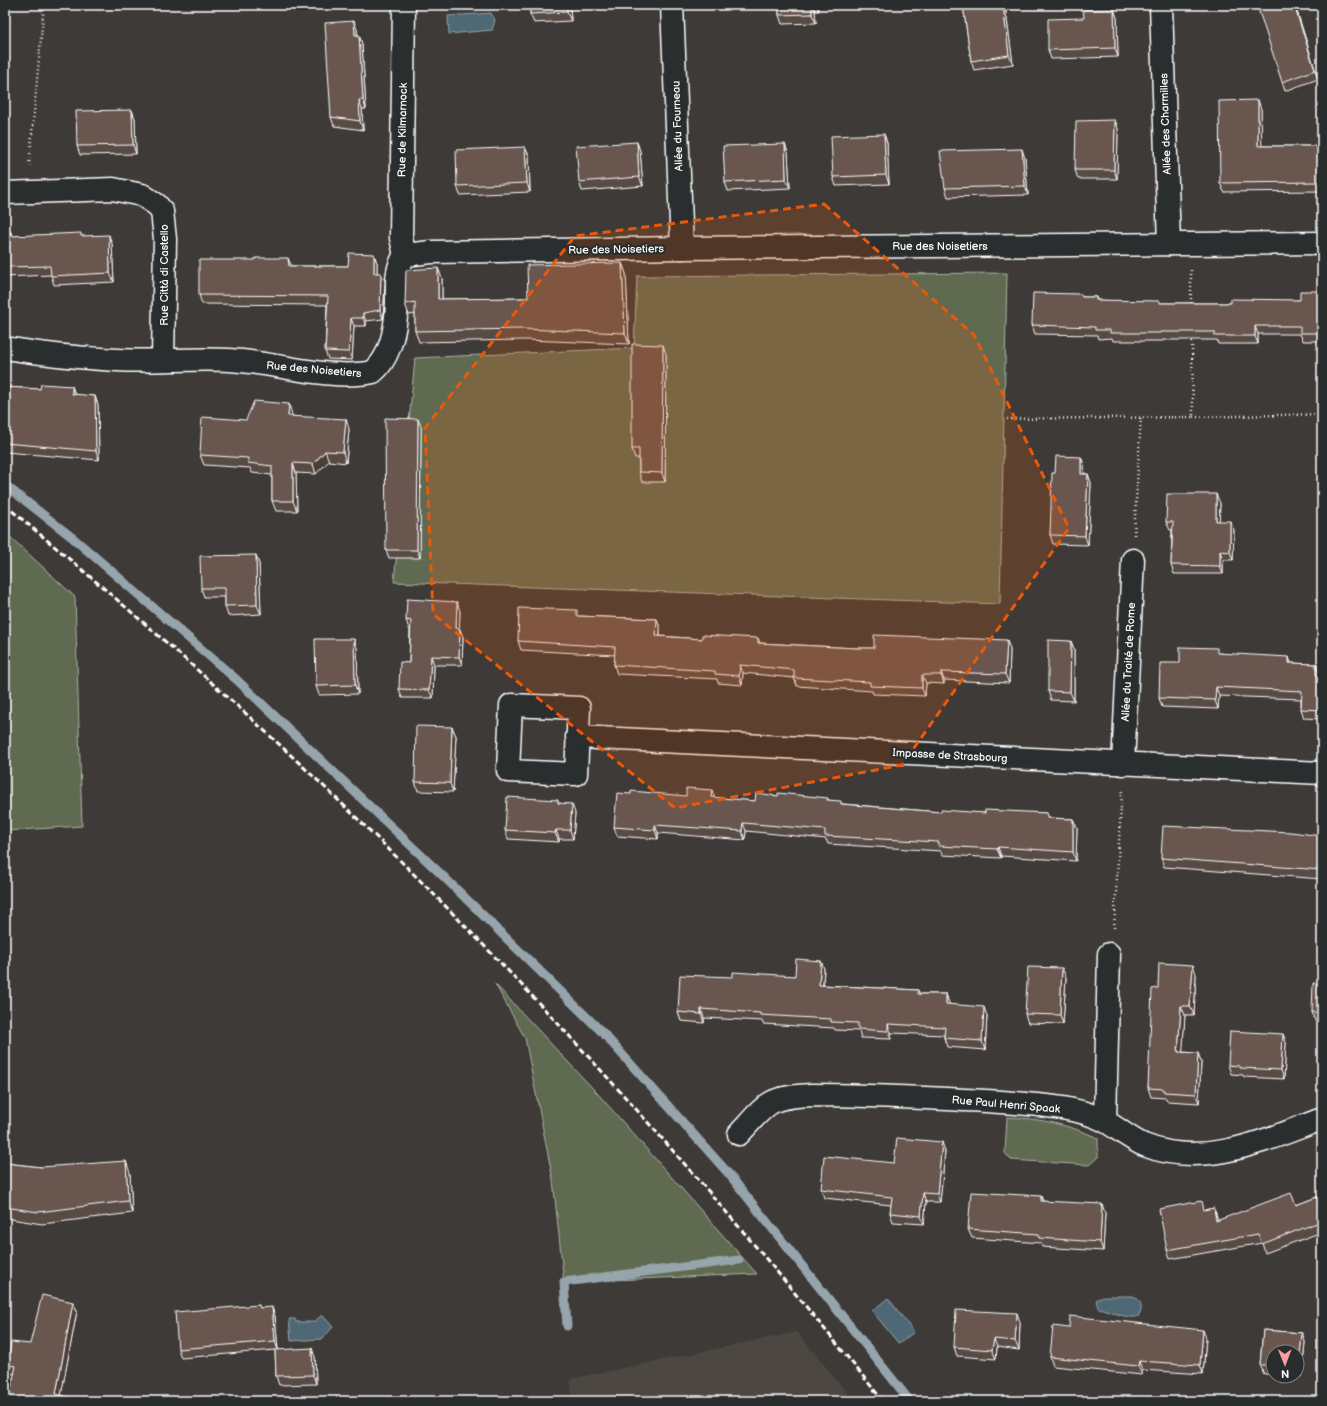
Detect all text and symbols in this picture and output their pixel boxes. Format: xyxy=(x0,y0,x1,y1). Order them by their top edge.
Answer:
street label: Allée des Charmilles xyxy=(1157,72,1174,175)
street label: Allée du Fourneau xyxy=(669,80,686,171)
street label: Rue de Kilmarnock xyxy=(395,82,410,177)
street label: Rue Città di Castello xyxy=(158,224,171,326)
street label: Rue des Noisetiers xyxy=(892,240,988,253)
street label: Rue des Noisetiers xyxy=(568,242,664,257)
street label: Rue des Noisetiers xyxy=(266,359,363,380)
street label: Allée du Traité de Rome xyxy=(1119,602,1138,722)
street label: Impasse de Strasbourg xyxy=(892,746,1008,765)
street label: Rue Paul Henri Spaak xyxy=(951,1093,1061,1116)
north arrow xyxy=(1265,1344,1305,1384)
text: N xyxy=(1281,1367,1289,1380)

